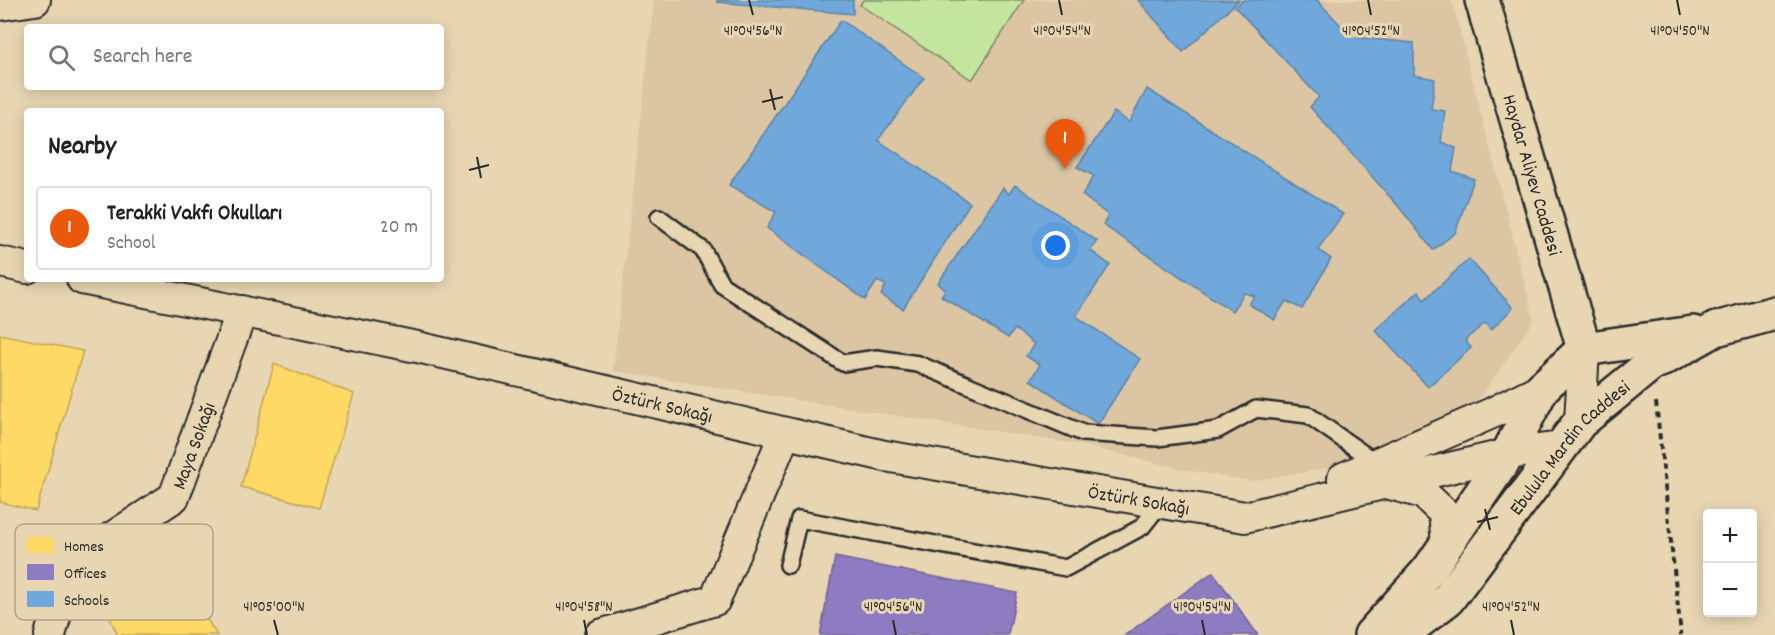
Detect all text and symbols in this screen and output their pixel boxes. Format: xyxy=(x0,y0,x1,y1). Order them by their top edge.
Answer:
text: 41°04'56"N xyxy=(724,21,782,43)
text: 41°04'54"N xyxy=(1033,21,1091,43)
text: 41°04'52"N xyxy=(1342,21,1400,43)
text: 41°04'50"N xyxy=(1650,21,1710,43)
search box xyxy=(24,24,444,90)
icon: search xyxy=(45,41,78,74)
text: Search here xyxy=(93,42,192,73)
street label: Haydar Aliyev Caddesi xyxy=(1493,92,1567,260)
pin: 1 xyxy=(1046,120,1084,169)
text: Nearby xyxy=(48,129,116,166)
text: Terakki Vakfı Okulları xyxy=(107,199,282,230)
text: 1 xyxy=(67,214,72,242)
text: 20 m xyxy=(380,214,418,242)
text: School xyxy=(107,230,156,258)
your location xyxy=(1041,231,1070,260)
street label: Ebulula Mardin Caddesi xyxy=(1504,375,1638,522)
street label: Öztürk Sokağı xyxy=(609,382,715,432)
street label: Maya Sokağı xyxy=(167,399,224,494)
street label: Öztürk Sokağı xyxy=(1086,480,1191,524)
map controls xyxy=(1703,509,1757,617)
button: + xyxy=(1703,509,1757,563)
legend xyxy=(15,524,213,620)
text: Homes xyxy=(64,536,104,559)
text: Offices xyxy=(64,563,107,586)
button: − xyxy=(1703,563,1757,617)
text: Schools xyxy=(64,590,110,613)
text: 41°05'00"N xyxy=(243,597,305,619)
text: 41°04'58"N xyxy=(555,597,613,619)
text: 41°04'56"N xyxy=(864,597,922,619)
text: 41°04'54"N xyxy=(1173,597,1231,619)
text: 41°04'52"N xyxy=(1482,597,1540,619)

